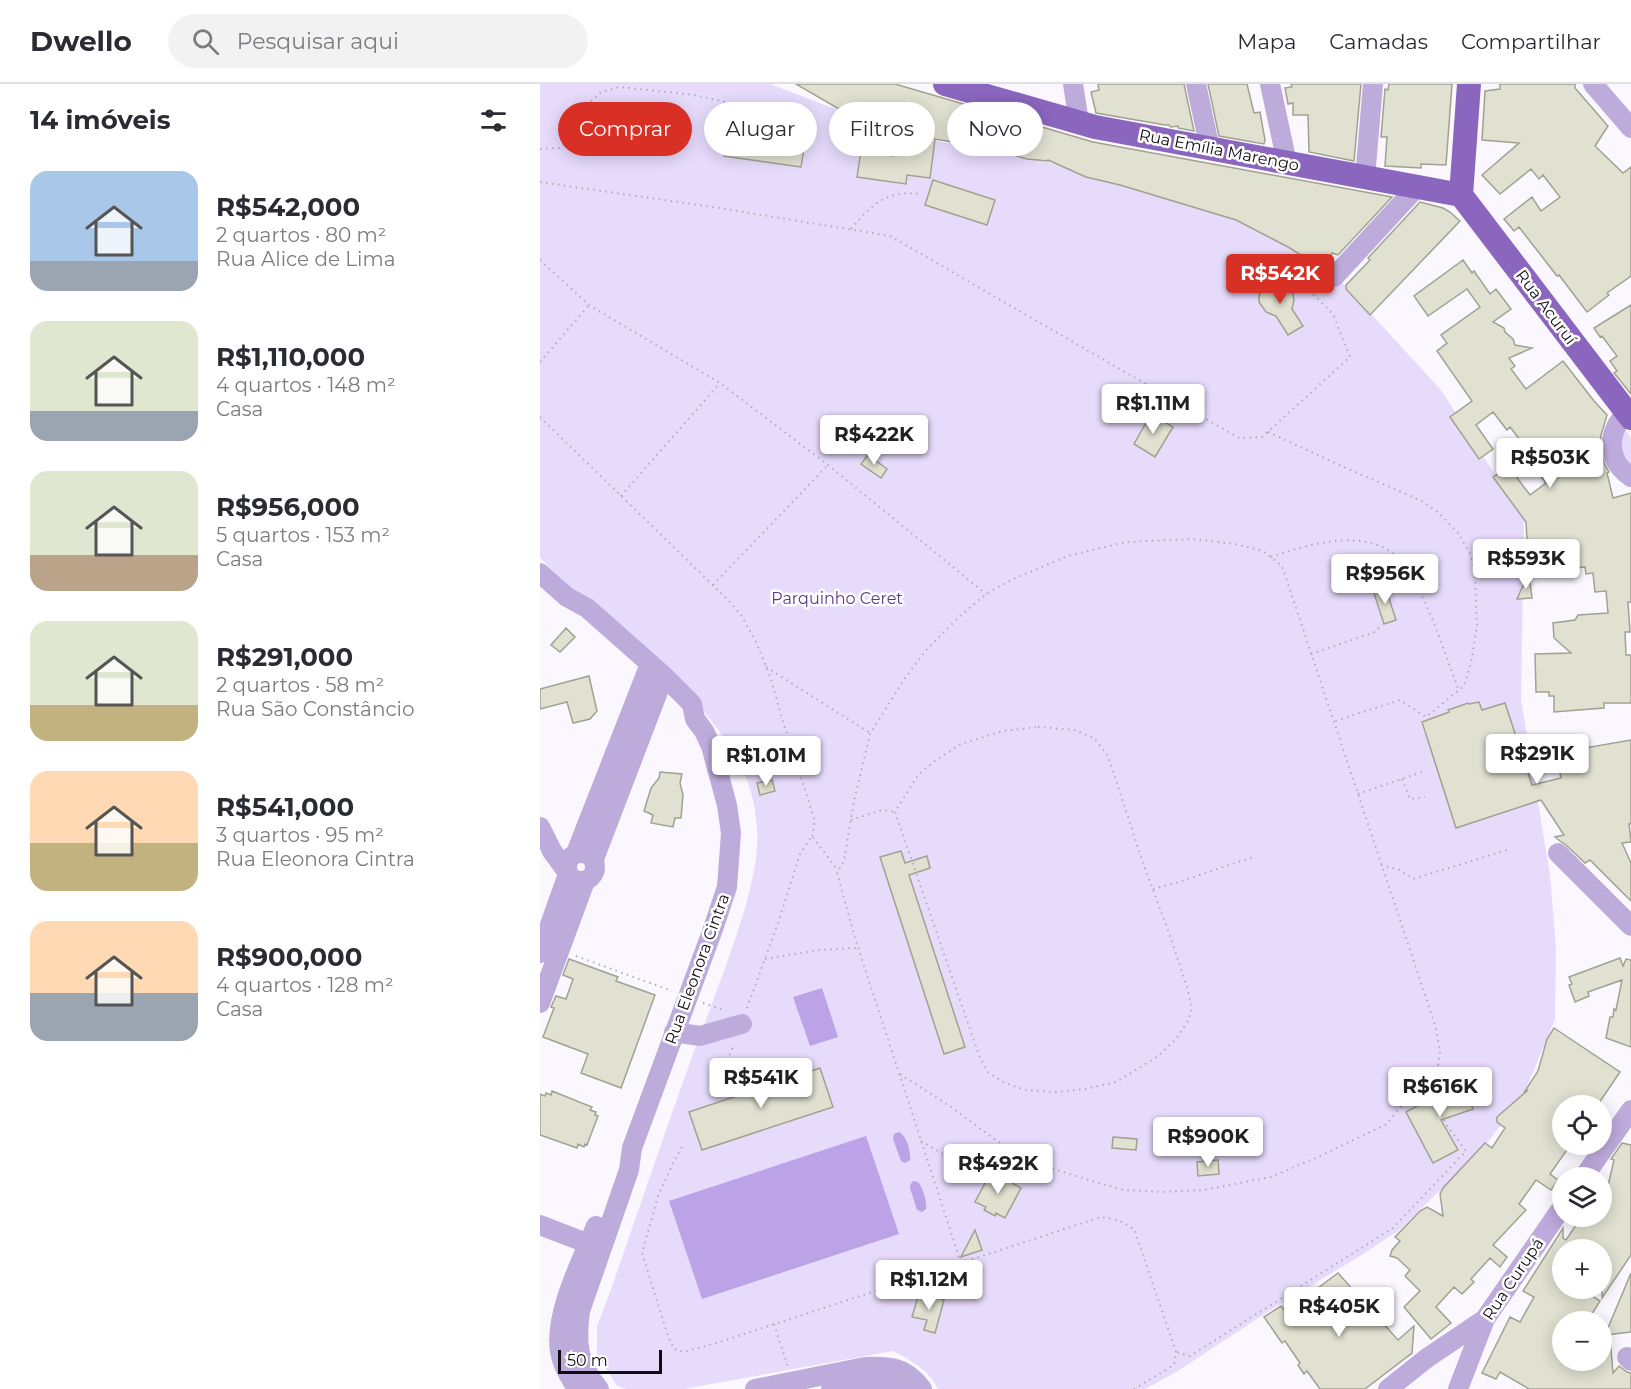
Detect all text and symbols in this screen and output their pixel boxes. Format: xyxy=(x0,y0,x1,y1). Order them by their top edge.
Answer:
search box xyxy=(168,14,588,68)
text: Dwello xyxy=(30,24,132,58)
icon: search xyxy=(189,25,222,58)
text: Pesquisar aqui xyxy=(237,28,399,55)
text: Mapa xyxy=(1237,29,1296,54)
text: Camadas xyxy=(1329,29,1428,54)
text: Compartilhar xyxy=(1461,29,1601,54)
chip: Comprar xyxy=(558,102,692,156)
chip: Alugar xyxy=(704,102,817,156)
chip: Filtros xyxy=(829,102,935,156)
chip: Novo xyxy=(947,102,1043,156)
text: 14 imóveis xyxy=(30,104,171,136)
icon: filters xyxy=(477,104,510,137)
street label: Rua Emília Marengo xyxy=(1137,125,1301,175)
text: R$542,000 xyxy=(216,191,360,223)
icon: home xyxy=(78,195,150,267)
text: 2 quartos · 80 m² xyxy=(216,223,386,247)
text: Rua Alice de Lima xyxy=(216,247,396,271)
pin: R$542K xyxy=(1231,254,1329,305)
text: R$542K xyxy=(1240,261,1320,285)
street label: Rua Acuruí xyxy=(1512,266,1581,349)
text: R$1,110,000 xyxy=(216,341,365,373)
icon: home xyxy=(78,345,150,417)
text: 4 quartos · 148 m² xyxy=(216,373,396,397)
pin: R$1.11M xyxy=(1098,384,1208,435)
text: R$1.11M xyxy=(1116,391,1190,415)
text: Casa xyxy=(216,397,263,421)
pin: R$422K xyxy=(825,415,923,466)
text: R$422K xyxy=(834,422,914,446)
pin: R$503K xyxy=(1501,438,1599,489)
text: R$503K xyxy=(1510,445,1590,469)
text: R$956,000 xyxy=(216,491,360,523)
icon: home xyxy=(78,495,150,567)
text: 5 quartos · 153 m² xyxy=(216,523,390,547)
pin: R$593K xyxy=(1477,539,1575,590)
text: R$593K xyxy=(1487,546,1565,570)
text: Casa xyxy=(216,547,263,571)
pin: R$956K xyxy=(1336,554,1434,605)
text: R$956K xyxy=(1345,561,1425,585)
park label: Parquinho Ceret xyxy=(771,589,903,608)
text: R$291,000 xyxy=(216,641,353,673)
icon: home xyxy=(78,645,150,717)
text: 2 quartos · 58 m² xyxy=(216,673,384,697)
text: Rua São Constâncio xyxy=(216,697,414,721)
pin: R$291K xyxy=(1488,734,1586,785)
pin: R$1.01M xyxy=(711,736,821,787)
text: R$291K xyxy=(1500,741,1574,765)
text: R$1.01M xyxy=(726,743,806,767)
text: R$541,000 xyxy=(216,791,354,823)
icon: home xyxy=(78,795,150,867)
text: 3 quartos · 95 m² xyxy=(216,823,384,847)
text: Rua Eleonora Cintra xyxy=(216,847,415,871)
street label: Rua Eleonora Cintra xyxy=(661,891,733,1047)
text: R$900,000 xyxy=(216,941,362,973)
icon: home xyxy=(78,945,150,1017)
text: 4 quartos · 128 m² xyxy=(216,973,394,997)
text: Casa xyxy=(216,997,263,1021)
pin: R$541K xyxy=(712,1058,810,1109)
text: R$541K xyxy=(723,1065,799,1089)
pin: R$616K xyxy=(1391,1067,1489,1118)
text: R$616K xyxy=(1402,1074,1478,1098)
map controls xyxy=(1552,1095,1612,1371)
button: locate xyxy=(1552,1095,1612,1155)
pin: R$900K xyxy=(1159,1117,1257,1168)
text: R$900K xyxy=(1167,1124,1249,1148)
pin: R$492K xyxy=(949,1144,1047,1195)
text: R$492K xyxy=(958,1151,1038,1175)
button: layers xyxy=(1552,1167,1612,1227)
street label: Rua Curupá xyxy=(1479,1234,1547,1324)
button: + xyxy=(1552,1239,1612,1299)
pin: R$1.12M xyxy=(874,1260,984,1311)
text: R$1.12M xyxy=(890,1267,968,1291)
pin: R$405K xyxy=(1290,1287,1388,1338)
text: R$405K xyxy=(1298,1294,1380,1318)
button: − xyxy=(1552,1311,1612,1371)
scale bar xyxy=(558,1347,662,1374)
text: 50 m xyxy=(567,1351,608,1370)

